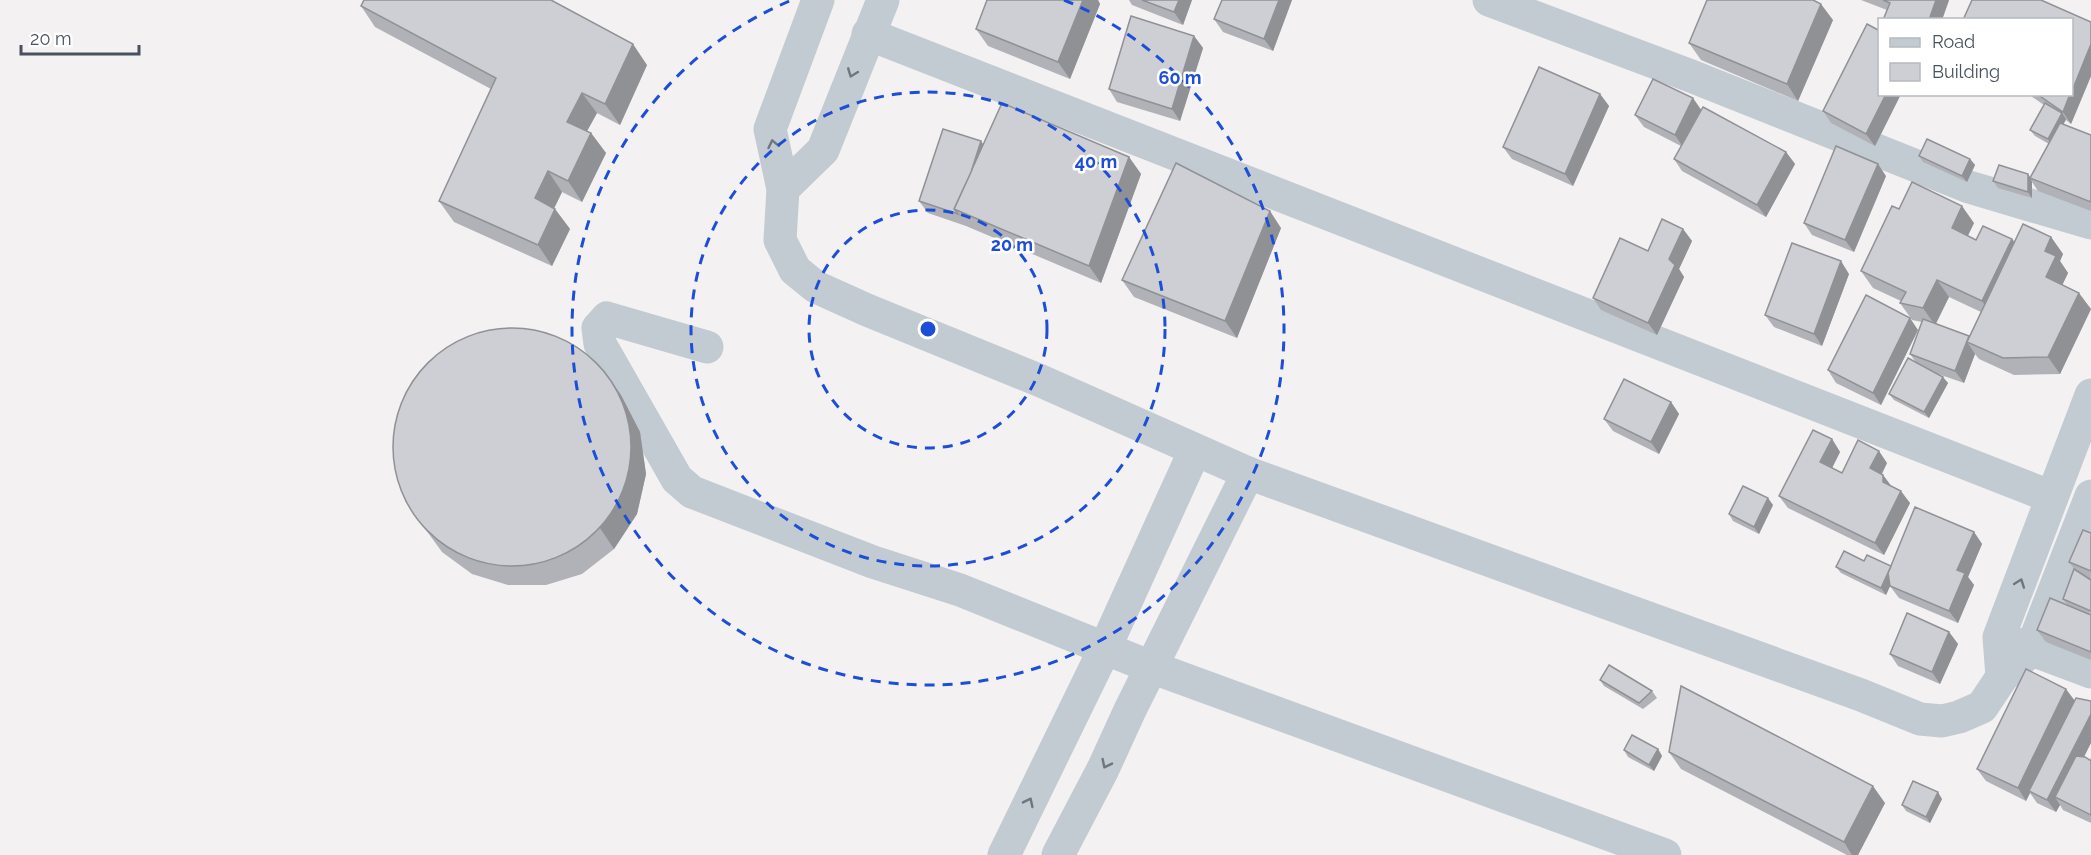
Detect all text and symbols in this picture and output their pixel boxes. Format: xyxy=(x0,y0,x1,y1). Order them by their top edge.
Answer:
scale bar xyxy=(21,18,140,56)
legend xyxy=(1878,18,2073,96)
text: 20 m xyxy=(30,28,72,49)
text: Road xyxy=(1932,31,1975,52)
text: Building xyxy=(1932,61,2000,82)
text: 60 m xyxy=(1158,67,1202,88)
one-way arrow xyxy=(847,68,860,78)
one-way arrow xyxy=(767,139,780,149)
text: 40 m xyxy=(1075,151,1117,172)
text: 20 m xyxy=(991,234,1033,255)
centre of rings xyxy=(918,319,938,339)
one-way arrow xyxy=(2013,578,2026,588)
one-way arrow xyxy=(1102,757,1113,768)
one-way arrow xyxy=(1022,798,1034,809)

